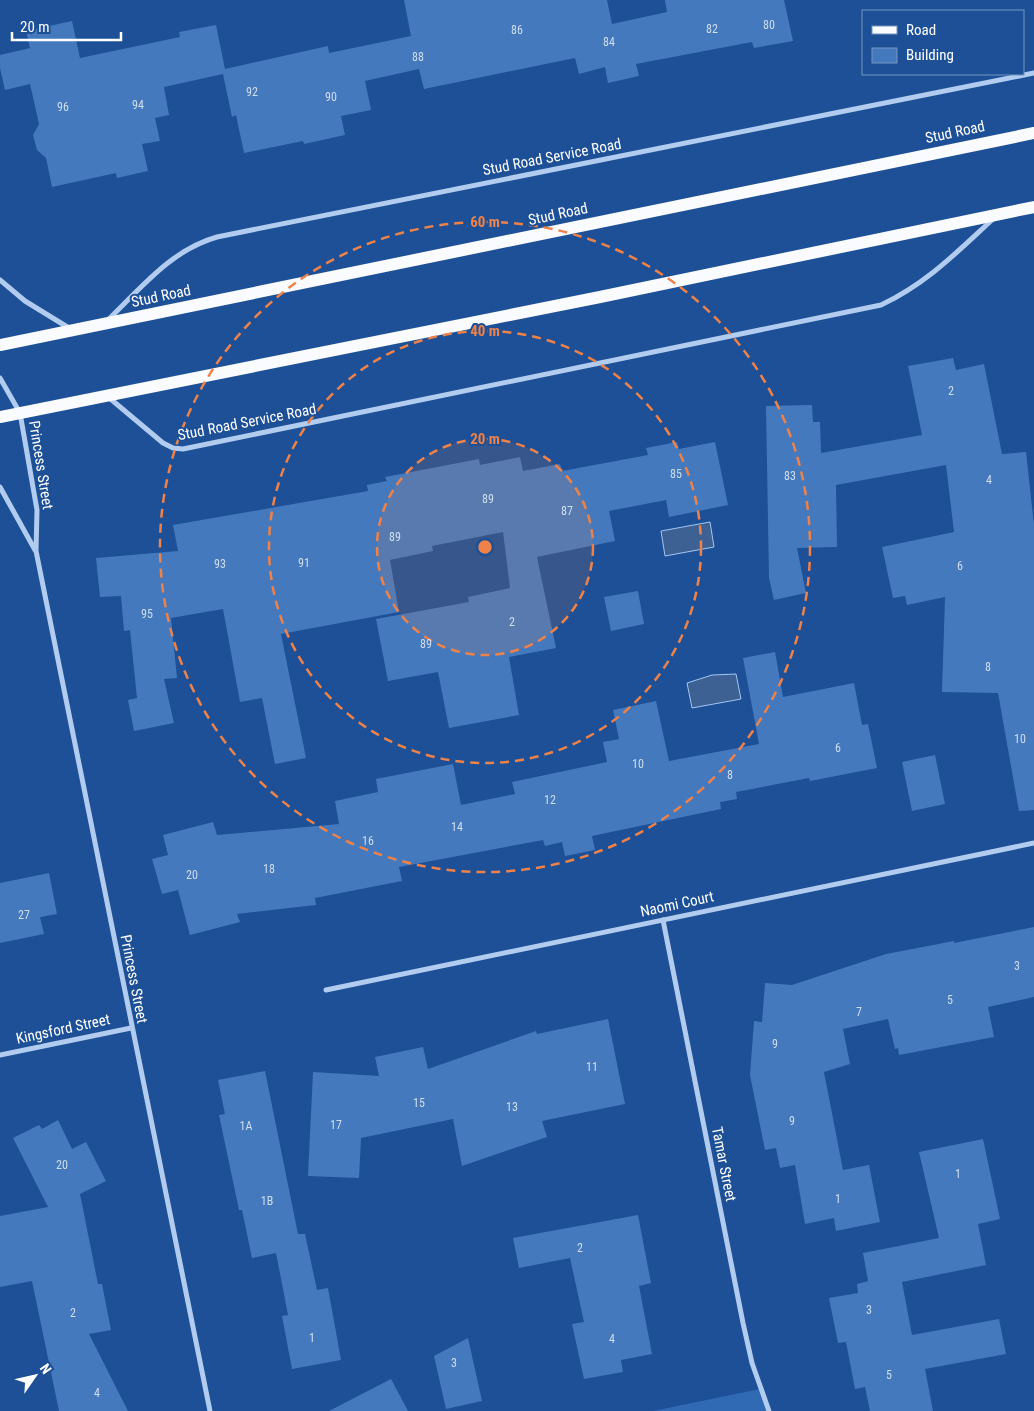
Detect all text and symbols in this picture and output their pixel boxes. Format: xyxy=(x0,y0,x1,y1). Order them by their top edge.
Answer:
scale bar xyxy=(12,10,121,42)
legend xyxy=(862,10,1024,75)
text: 20 m xyxy=(20,18,50,36)
house number: 80 xyxy=(763,18,775,32)
text: Road xyxy=(906,21,936,39)
house number: 82 xyxy=(706,22,718,36)
house number: 86 xyxy=(511,23,523,37)
house number: 84 xyxy=(603,35,615,49)
text: Building xyxy=(906,46,954,64)
house number: 88 xyxy=(412,50,424,64)
house number: 92 xyxy=(246,85,258,99)
house number: 90 xyxy=(325,90,337,104)
house number: 94 xyxy=(132,98,144,112)
house number: 96 xyxy=(57,100,69,114)
street label: Stud Road xyxy=(924,117,986,147)
street label: Stud Road Service Road xyxy=(481,135,623,179)
street label: Stud Road xyxy=(527,199,589,229)
text: 60 m xyxy=(470,213,500,231)
street label: Stud Road xyxy=(130,281,192,311)
text: 40 m xyxy=(470,322,500,340)
house number: 2 xyxy=(948,384,954,398)
street label: Stud Road Service Road xyxy=(176,400,318,444)
street label: Princess Street xyxy=(25,419,57,511)
text: 20 m xyxy=(470,430,500,448)
house number: 85 xyxy=(670,467,682,481)
house number: 83 xyxy=(784,469,796,483)
house number: 4 xyxy=(986,473,992,487)
house number: 89 xyxy=(482,492,494,506)
house number: 87 xyxy=(561,504,573,518)
house number: 89 xyxy=(389,530,401,544)
centre of rings xyxy=(476,538,494,556)
house number: 91 xyxy=(298,556,310,570)
house number: 93 xyxy=(214,557,226,571)
house number: 6 xyxy=(957,559,963,573)
house number: 95 xyxy=(141,607,153,621)
house number: 2 xyxy=(509,615,515,629)
house number: 89 xyxy=(420,637,432,651)
house number: 8 xyxy=(985,660,991,674)
house number: 10 xyxy=(1014,732,1026,746)
house number: 6 xyxy=(835,741,841,755)
house number: 10 xyxy=(632,757,644,771)
house number: 8 xyxy=(727,768,733,782)
house number: 12 xyxy=(544,793,556,807)
house number: 14 xyxy=(451,820,463,834)
house number: 16 xyxy=(362,834,374,848)
house number: 18 xyxy=(263,862,275,876)
house number: 20 xyxy=(186,868,198,882)
street label: Naomi Court xyxy=(639,887,715,921)
house number: 27 xyxy=(18,908,30,922)
street label: Princess Street xyxy=(117,933,151,1025)
house number: 3 xyxy=(1014,959,1020,973)
house number: 5 xyxy=(947,993,953,1007)
house number: 7 xyxy=(856,1005,862,1019)
street label: Kingsford Street xyxy=(14,1010,112,1048)
house number: 9 xyxy=(772,1037,778,1051)
house number: 11 xyxy=(586,1060,598,1074)
house number: 15 xyxy=(413,1096,425,1110)
house number: 13 xyxy=(506,1100,518,1114)
house number: 9 xyxy=(789,1114,795,1128)
house number: 17 xyxy=(330,1118,342,1132)
house number: 1A xyxy=(240,1119,253,1133)
street label: Tamar Street xyxy=(708,1125,740,1203)
house number: 20 xyxy=(56,1158,68,1172)
house number: 1 xyxy=(955,1167,961,1181)
house number: 1 xyxy=(835,1192,841,1206)
house number: 1B xyxy=(261,1194,273,1208)
house number: 2 xyxy=(577,1241,583,1255)
house number: 3 xyxy=(866,1303,872,1317)
house number: 2 xyxy=(70,1306,76,1320)
house number: 1 xyxy=(309,1331,315,1345)
house number: 4 xyxy=(609,1332,615,1346)
north arrow xyxy=(10,1351,60,1401)
house number: 3 xyxy=(451,1356,457,1370)
text: N xyxy=(37,1361,55,1377)
house number: 5 xyxy=(886,1368,892,1382)
house number: 4 xyxy=(94,1386,100,1400)

